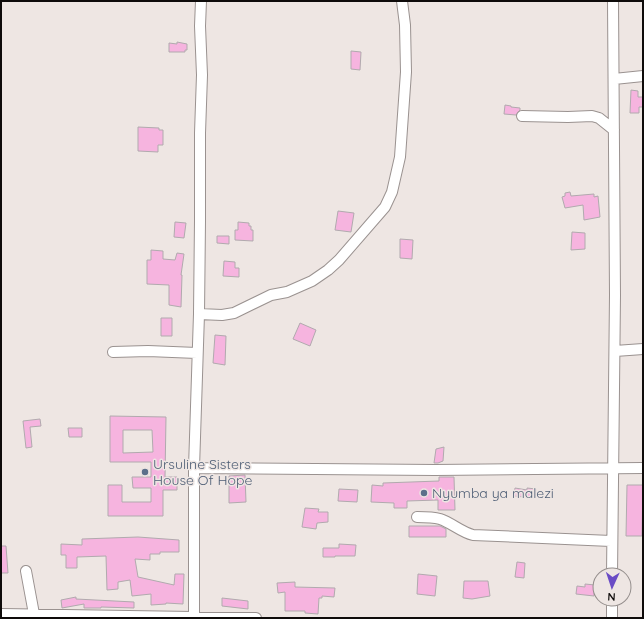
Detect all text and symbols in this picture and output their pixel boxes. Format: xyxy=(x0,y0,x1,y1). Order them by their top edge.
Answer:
place label: Ursuline Sisters House Of Hope xyxy=(153,455,252,489)
marker: Ursuline Sisters House Of Hope xyxy=(140,467,150,477)
place label: Nyumba ya malezi xyxy=(432,484,554,502)
marker: Nyumba ya malezi xyxy=(419,488,429,498)
north arrow xyxy=(592,567,632,607)
text: N xyxy=(607,590,616,604)

